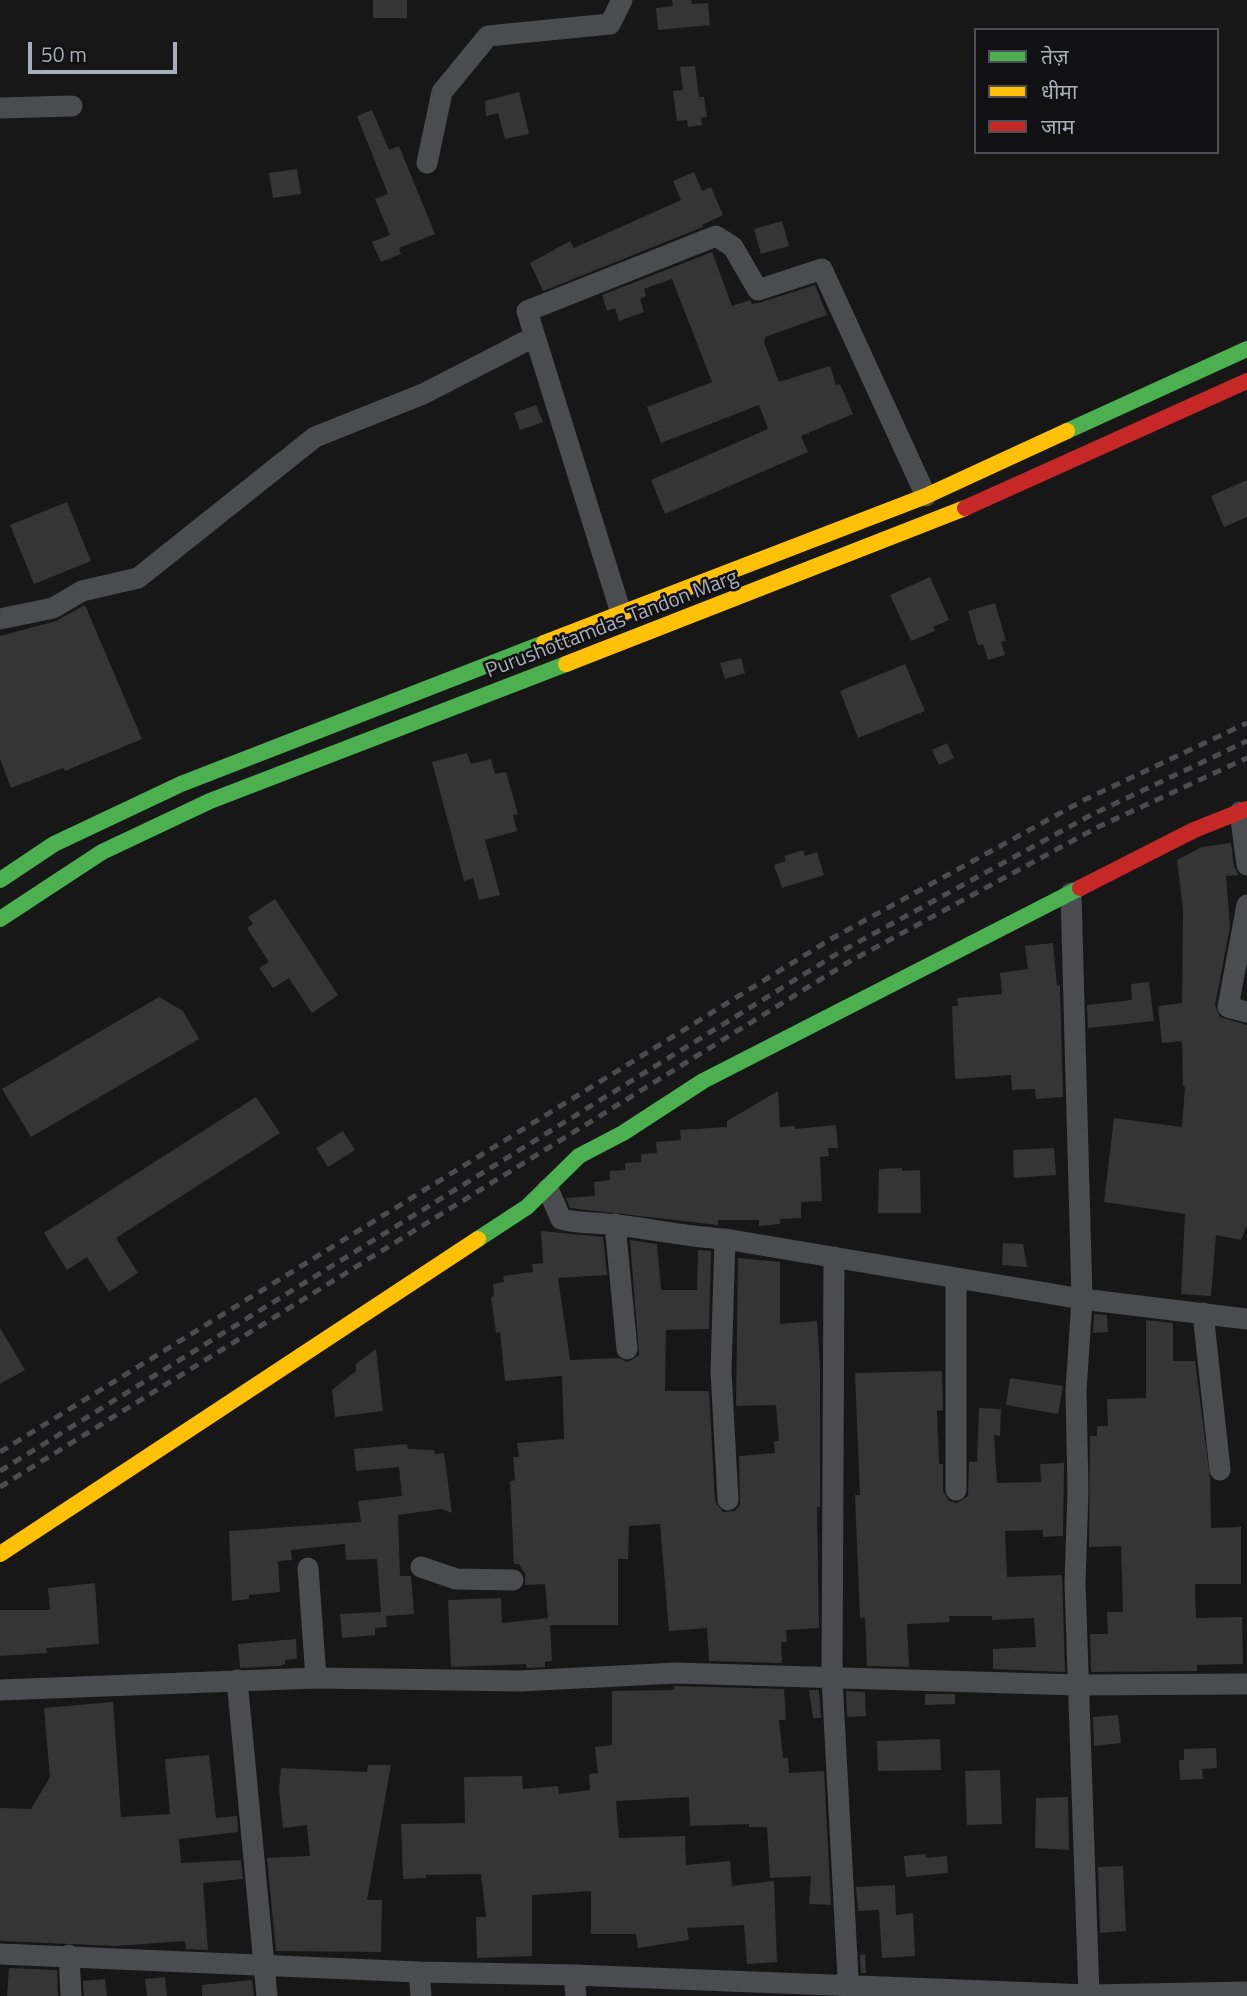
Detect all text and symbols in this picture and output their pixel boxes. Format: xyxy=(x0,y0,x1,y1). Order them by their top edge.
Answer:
scale bar xyxy=(32,28,180,72)
legend xyxy=(974,28,1219,154)
text: 50 m xyxy=(41,38,87,70)
text: तेज़ xyxy=(1041,40,1069,72)
text: धीमा xyxy=(1041,75,1077,107)
text: जाम xyxy=(1041,110,1075,142)
street label: Purushottamdas Tandon Marg xyxy=(482,565,742,685)

